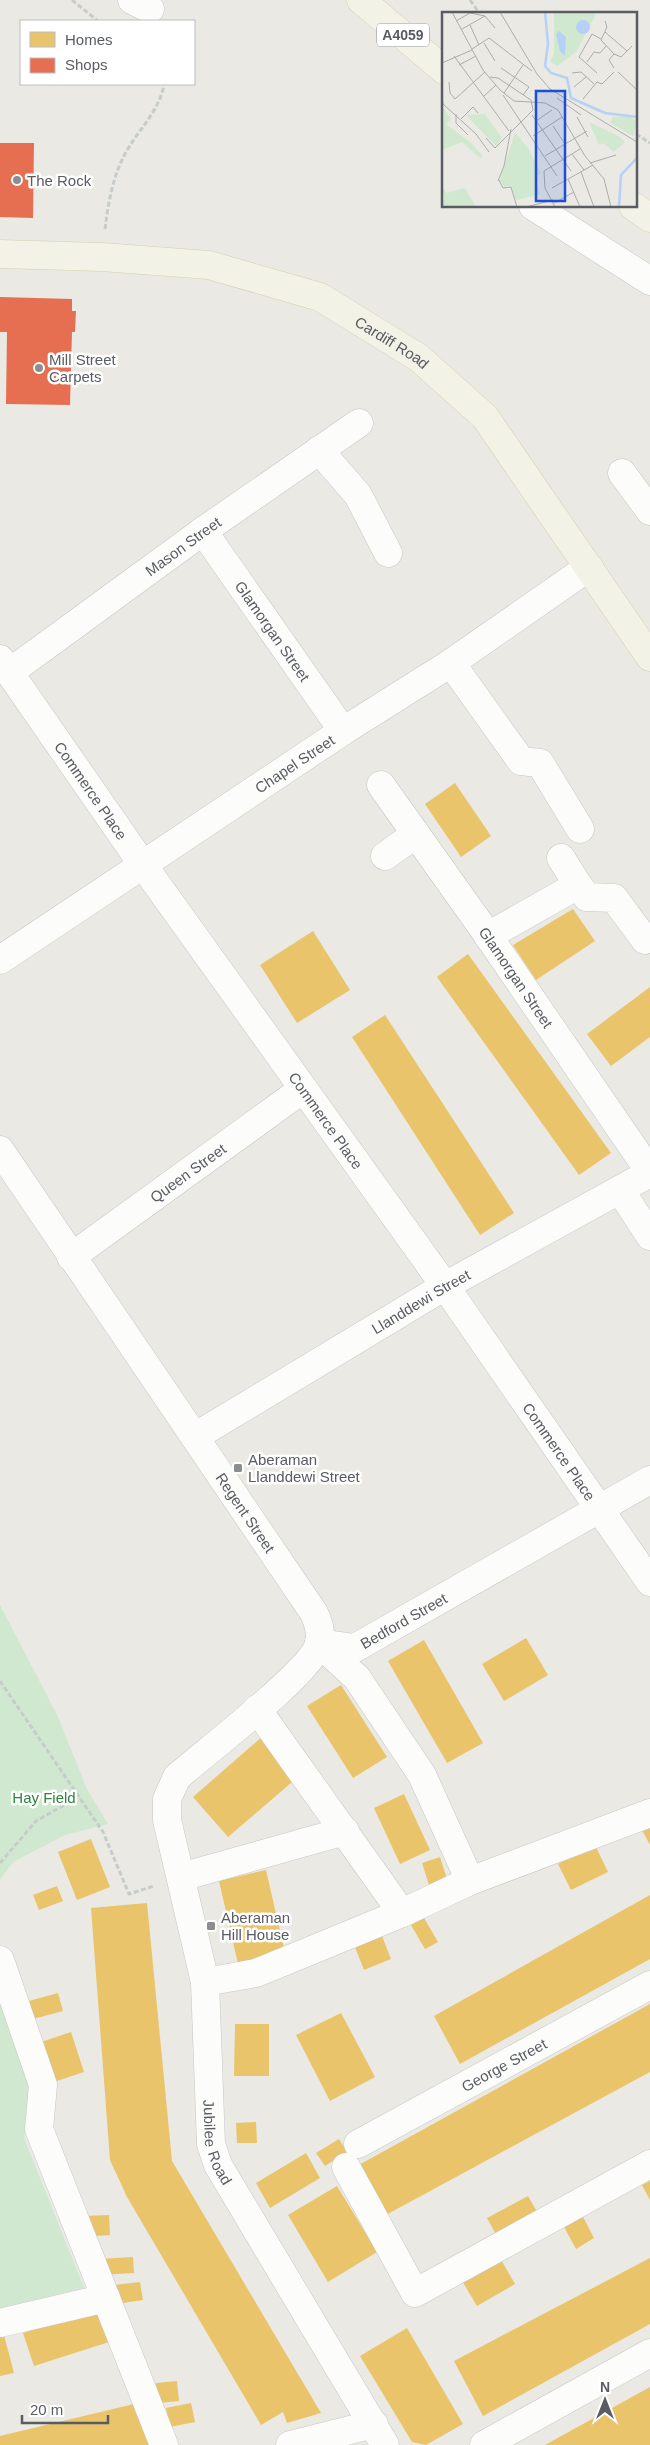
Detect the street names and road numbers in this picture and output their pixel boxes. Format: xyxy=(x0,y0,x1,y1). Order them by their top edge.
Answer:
road number: A4059 xyxy=(377,24,429,46)
street label: Cardiff Road xyxy=(352,312,433,372)
street label: Mason Street xyxy=(142,512,225,579)
street label: Glamorgan Street xyxy=(232,578,314,685)
street label: Chapel Street xyxy=(252,730,338,796)
street label: Commerce Place xyxy=(51,738,131,843)
street label: Glamorgan Street xyxy=(476,923,557,1031)
street label: Commerce Place xyxy=(286,1069,367,1172)
street label: Queen Street xyxy=(146,1139,229,1206)
street label: Llanddewi Street xyxy=(368,1265,474,1337)
street label: Commerce Place xyxy=(520,1399,599,1503)
street label: Regent Street xyxy=(213,1469,279,1556)
street label: Bedford Street xyxy=(357,1589,450,1652)
street label: George Street xyxy=(458,2034,550,2095)
street label: Jubilee Road xyxy=(201,2099,236,2187)

